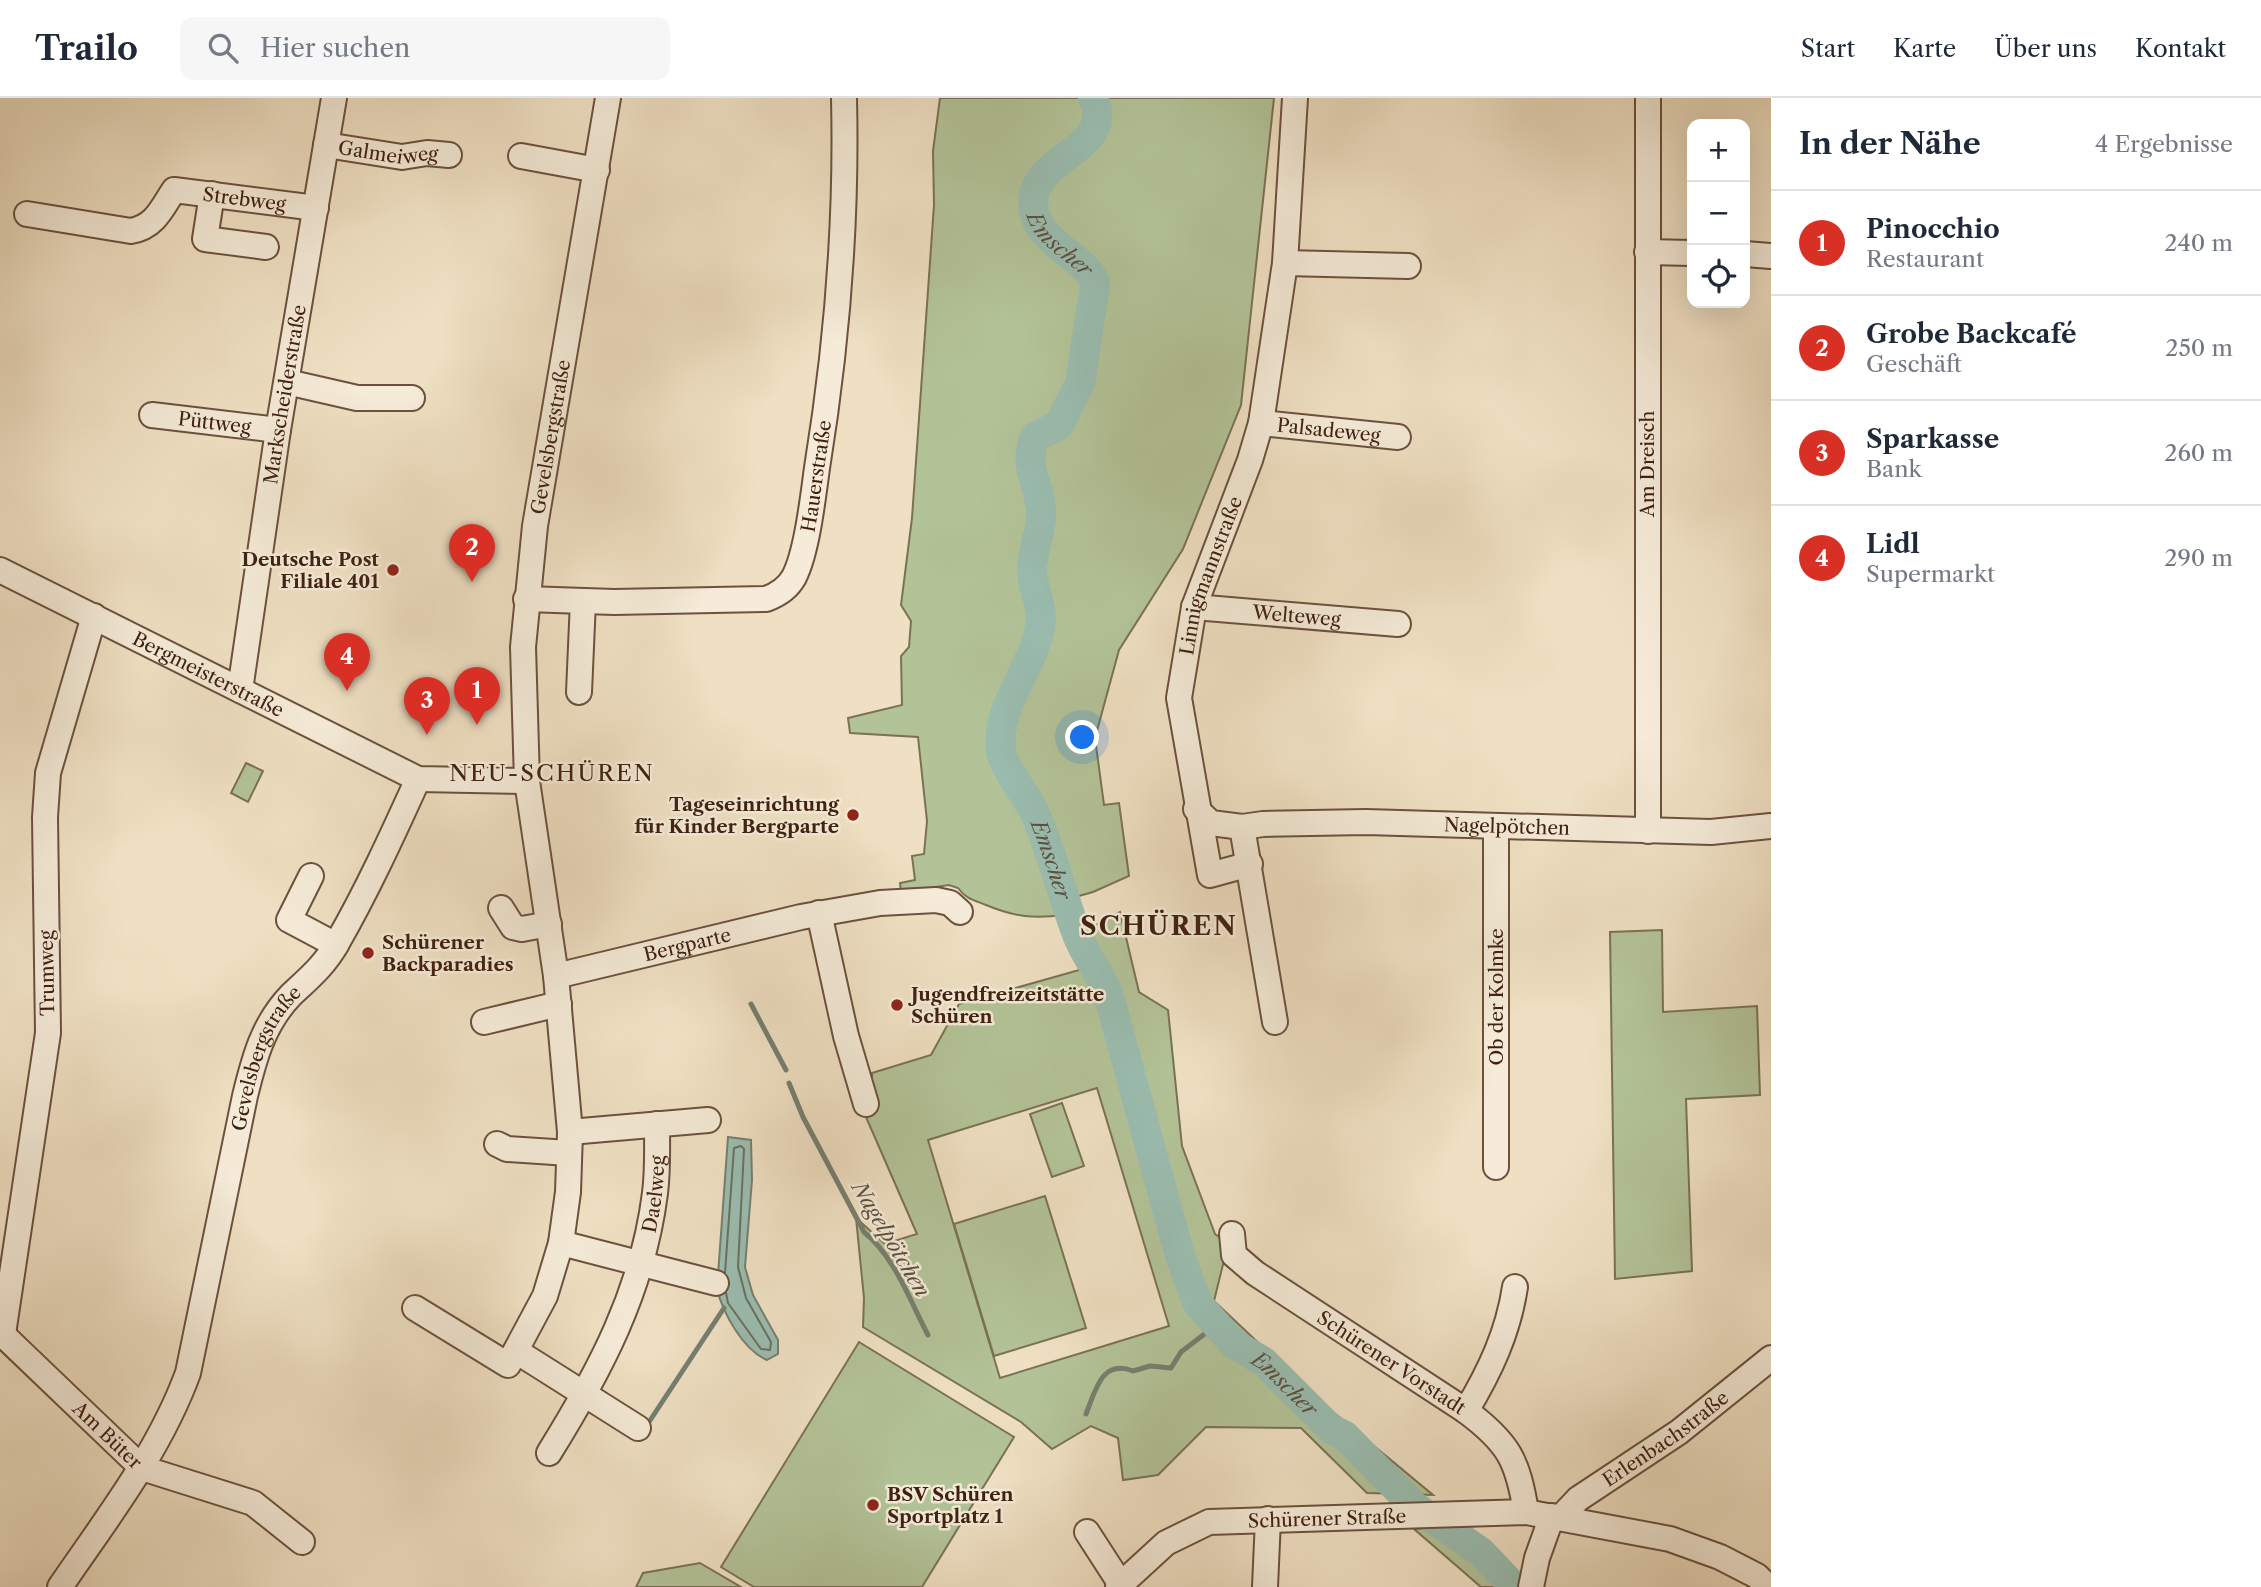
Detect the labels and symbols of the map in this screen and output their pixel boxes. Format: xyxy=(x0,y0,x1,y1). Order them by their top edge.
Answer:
street label: Galmeiweg xyxy=(337,136,440,169)
street label: Strebweg xyxy=(202,182,288,216)
water label: Emscher xyxy=(1021,206,1099,282)
street label: Markscheiderstraße xyxy=(259,303,310,486)
street label: Gevelsbergstraße xyxy=(526,358,575,516)
street label: Püttweg xyxy=(177,407,253,438)
street label: Am Dreisch xyxy=(1636,411,1659,518)
street label: Palsadeweg xyxy=(1276,413,1383,447)
street label: Hauerstraße xyxy=(796,419,836,534)
street label: Linnigmannstraße xyxy=(1175,493,1247,657)
pin: 2 xyxy=(449,524,495,582)
place label: Deutsche Post Filiale 401 xyxy=(241,548,379,593)
marker: Deutsche Post Filiale 401 xyxy=(385,562,401,578)
street label: Welteweg xyxy=(1251,600,1343,631)
street label: Bergmeisterstraße xyxy=(129,627,288,722)
pin: 4 xyxy=(324,633,370,691)
pin: 1 xyxy=(454,667,500,725)
pin: 3 xyxy=(404,677,450,735)
your location xyxy=(1065,720,1099,754)
district label: NEU-SCHÜREN xyxy=(449,759,655,787)
place label: Tageseinrichtung für Kinder Bergparte xyxy=(634,793,840,838)
marker: Tageseinrichtung für Kinder Bergparte xyxy=(845,807,861,823)
street label: Nagelpötchen xyxy=(1444,813,1570,839)
water label: Emscher xyxy=(1026,814,1077,904)
district label: SCHÜREN xyxy=(1080,909,1238,942)
street label: Bergparte xyxy=(641,923,733,966)
street label: Ob der Kolmke xyxy=(1485,928,1508,1066)
street label: Trumweg xyxy=(35,929,59,1016)
place label: Schürener Backparadies xyxy=(382,931,514,976)
marker: Schürener Backparadies xyxy=(360,945,376,961)
street label: Gevelsbergstraße xyxy=(227,980,305,1133)
place label: Jugendfreizeitstätte Schüren xyxy=(908,983,1104,1028)
marker: Jugendfreizeitstätte Schüren xyxy=(889,997,905,1013)
street label: Daelweg xyxy=(637,1154,669,1235)
water label: Nagelpötchen xyxy=(846,1175,935,1301)
street label: Schürener Vorstadt xyxy=(1313,1306,1470,1419)
water label: Emscher xyxy=(1246,1344,1324,1422)
street label: Erlenbachstraße xyxy=(1598,1386,1733,1491)
street label: Am Büter xyxy=(68,1396,147,1473)
place label: BSV Schüren Sportplatz 1 xyxy=(887,1483,1014,1528)
marker: BSV Schüren Sportplatz 1 xyxy=(865,1497,881,1513)
street label: Schürener Straße xyxy=(1248,1504,1406,1532)

